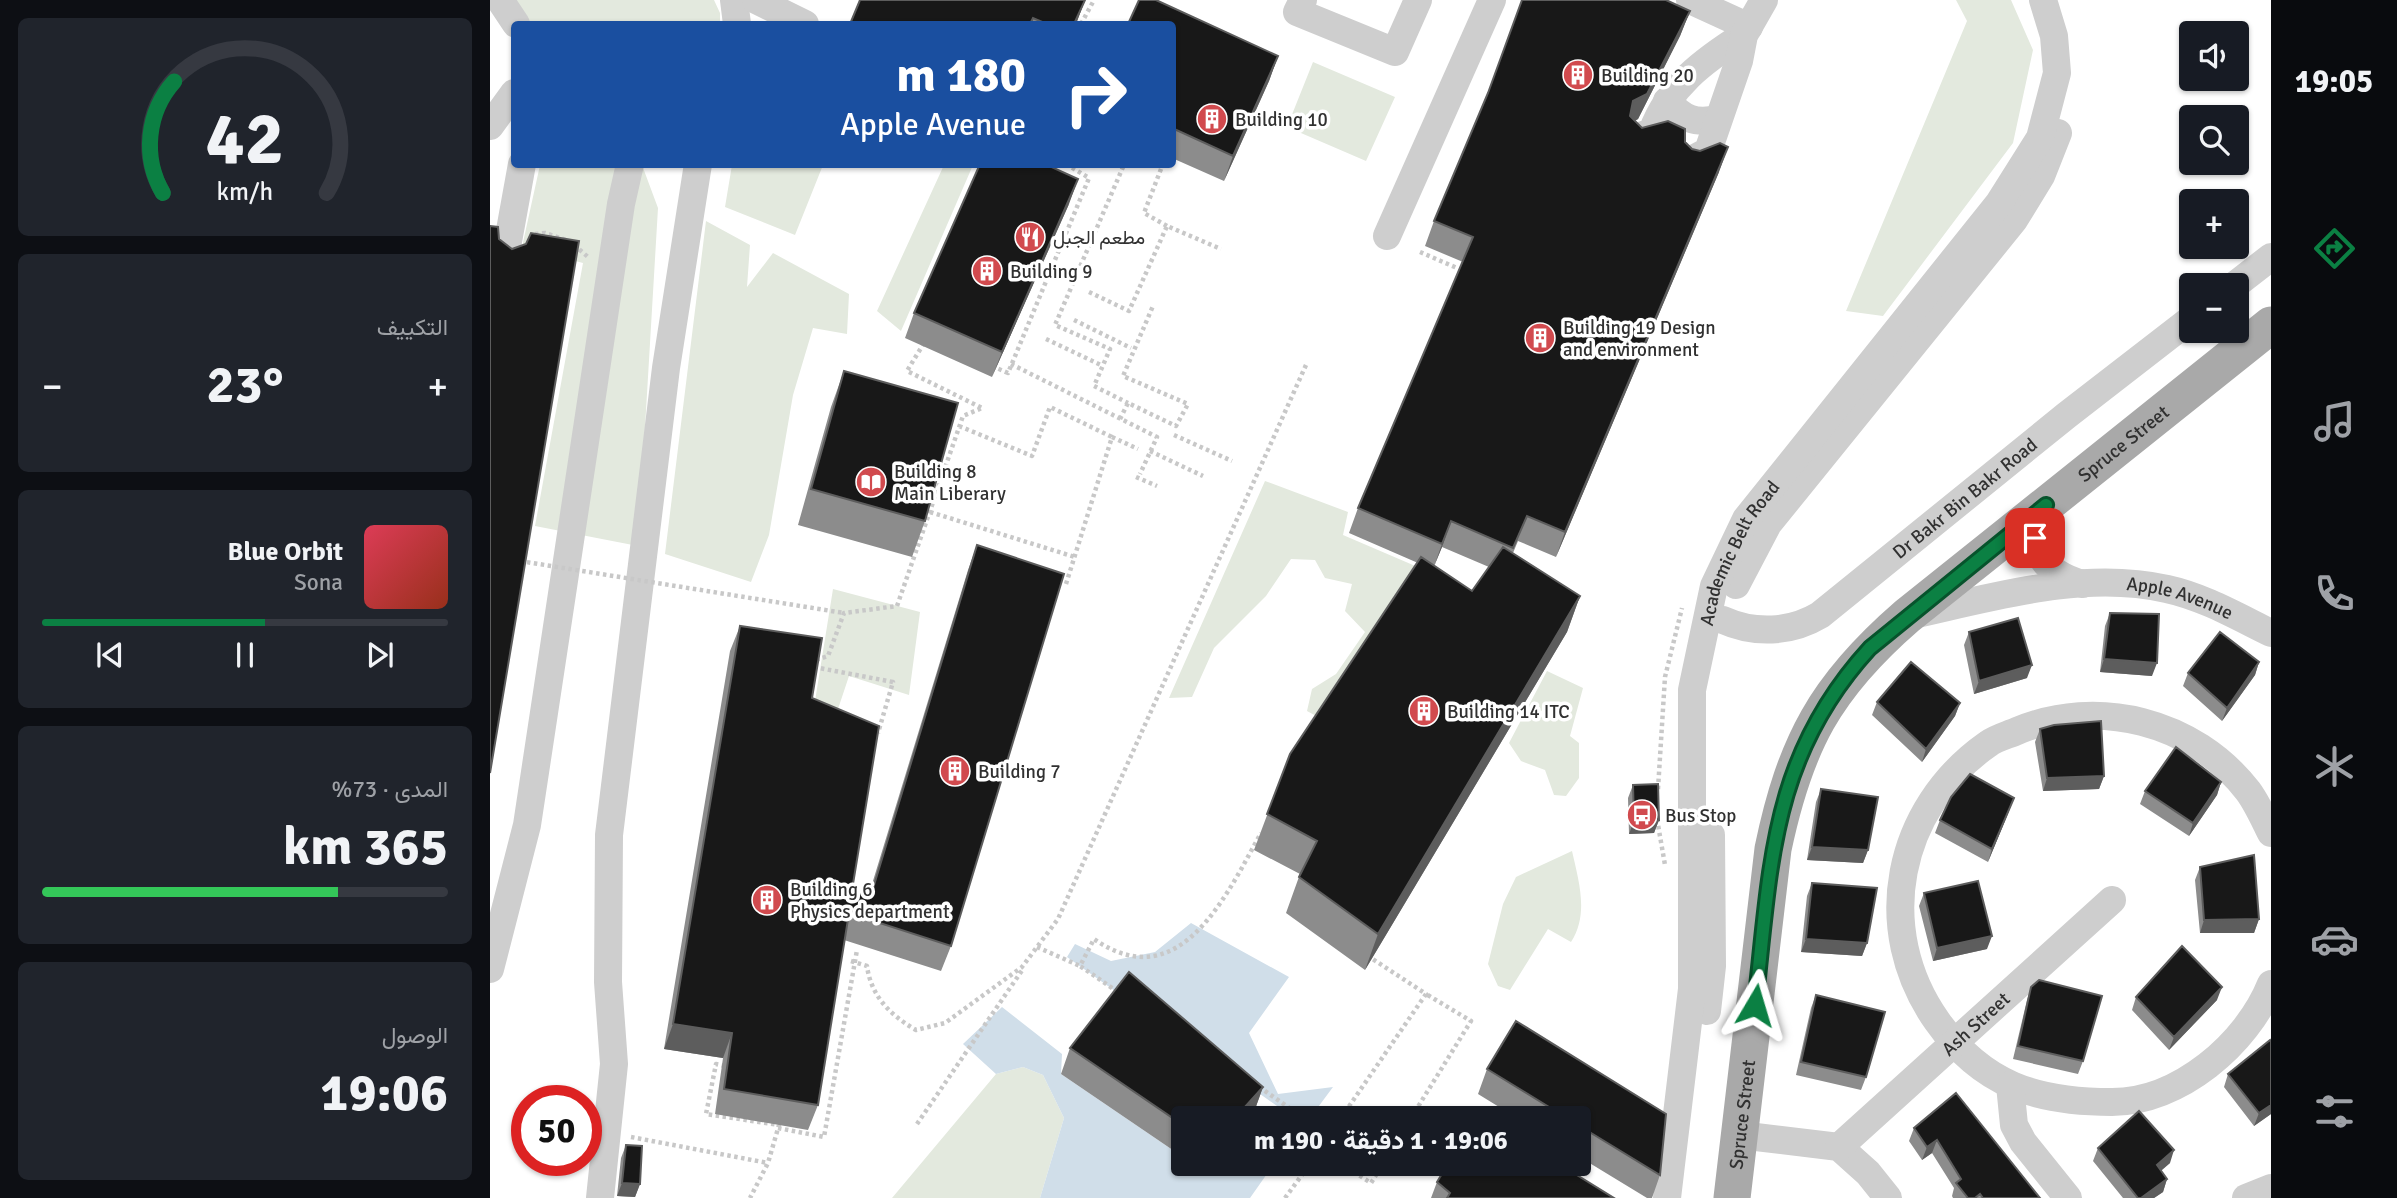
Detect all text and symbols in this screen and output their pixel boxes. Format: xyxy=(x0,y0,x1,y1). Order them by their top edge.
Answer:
map controls xyxy=(2179,21,2249,343)
button: sound xyxy=(2179,21,2249,91)
text: 180 m xyxy=(896,45,1026,105)
icon: right xyxy=(1050,49,1141,140)
building icon: Building 20 xyxy=(1561,58,1595,92)
text: 19:05 xyxy=(2295,62,2373,101)
place label: Building 20 xyxy=(1601,64,1694,88)
text: 42 xyxy=(206,95,284,184)
building icon: Building 10 xyxy=(1195,102,1229,136)
text: Apple Avenue xyxy=(840,105,1026,144)
button: search xyxy=(2179,105,2249,175)
place label: Building 10 xyxy=(1235,108,1328,132)
text: km/h xyxy=(217,176,273,207)
button: + xyxy=(2179,189,2249,259)
restaurant icon: مطعم الجبل xyxy=(1013,220,1047,254)
icon: directions xyxy=(2310,224,2359,273)
place label: مطعم الجبل xyxy=(1053,226,1145,250)
building icon: Building 9 xyxy=(970,254,1004,288)
place label: Building 9 xyxy=(1010,260,1092,284)
button: − xyxy=(2179,273,2249,343)
text: التكييف xyxy=(377,313,448,342)
place label: Building 19 Design and environment xyxy=(1563,316,1716,362)
building icon: Building 19 Design and environment xyxy=(1523,321,1557,355)
text: 23° xyxy=(207,353,283,417)
text: − xyxy=(42,363,63,410)
text: + xyxy=(427,363,448,410)
icon: music xyxy=(2310,397,2359,446)
street label: Spruce Street xyxy=(2073,400,2174,488)
street label: Dr Bakr Bin Bakr Road xyxy=(1888,433,2042,564)
place label: Building 8 Main Liberary xyxy=(894,460,1006,506)
library icon: Building 8 Main Liberary xyxy=(854,465,888,499)
street label: Academic Belt Road xyxy=(1695,476,1785,628)
pin xyxy=(2005,508,2065,568)
icon: arrive xyxy=(2016,519,2054,557)
text: Blue Orbit xyxy=(227,536,343,568)
text: Sona xyxy=(294,568,343,597)
icon: phone xyxy=(2310,569,2359,618)
street label: Apple Avenue xyxy=(2126,572,2237,625)
icon: previous xyxy=(91,636,129,674)
icon: pause xyxy=(226,636,264,674)
icon: next xyxy=(361,636,399,674)
building icon: Building 14 ITC xyxy=(1407,694,1441,728)
place label: Building 14 ITC xyxy=(1447,700,1570,724)
icon: climate xyxy=(2310,742,2359,791)
building icon: Building 7 xyxy=(938,754,972,788)
place label: Building 7 xyxy=(978,760,1060,784)
text: المدى · 73% xyxy=(332,775,448,804)
bus stop icon: Bus Stop xyxy=(1625,798,1659,832)
place label: Bus Stop xyxy=(1665,804,1736,828)
text: 365 km xyxy=(283,815,448,879)
place label: Building 6 Physics department xyxy=(790,878,950,924)
building icon: Building 6 Physics department xyxy=(750,883,784,917)
icon: car xyxy=(2310,915,2359,964)
position arrow xyxy=(1718,968,1792,1042)
street label: Ash Street xyxy=(1937,987,2016,1061)
text: الوصول xyxy=(382,1021,448,1050)
street label: Spruce Street xyxy=(1724,1058,1761,1171)
text: 19:06 xyxy=(320,1061,448,1125)
speed limit sign: 50 xyxy=(511,1085,602,1176)
icon: filters xyxy=(2310,1087,2359,1136)
text: 19:06 · 1 دقيقة · 190 m xyxy=(1254,1125,1508,1157)

